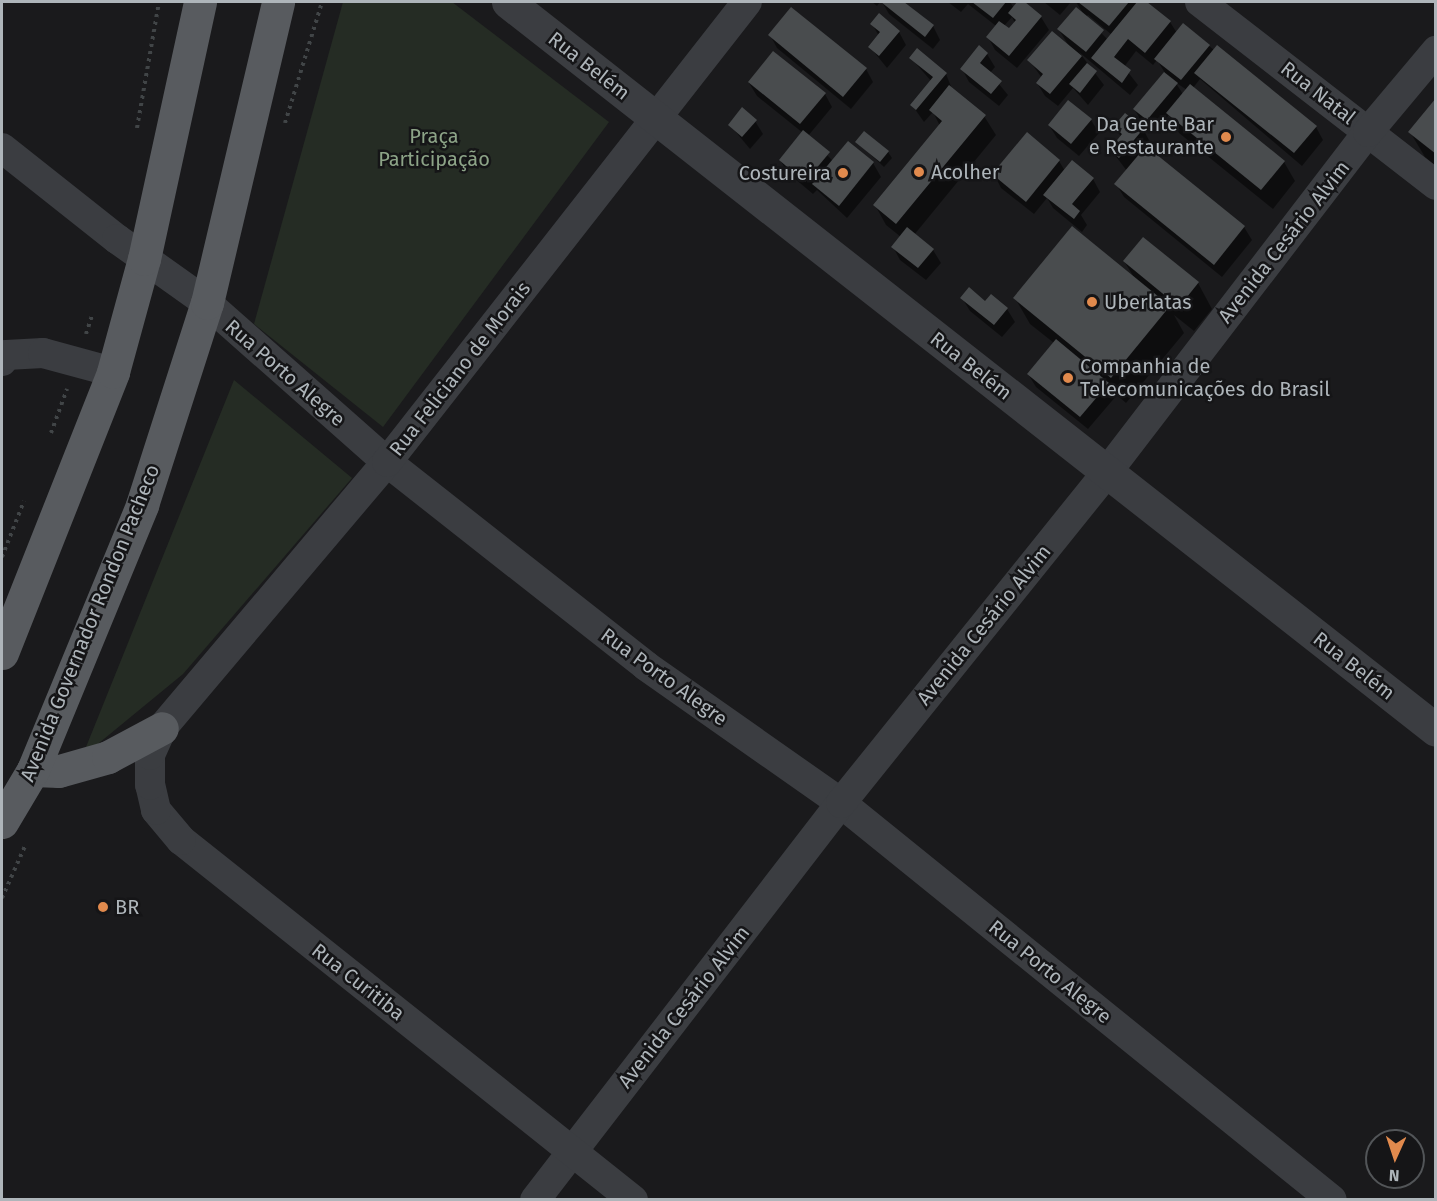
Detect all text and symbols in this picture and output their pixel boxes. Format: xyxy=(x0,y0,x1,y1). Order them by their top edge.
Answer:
street label: Rua Belém xyxy=(543,27,635,105)
street label: Rua Natal xyxy=(1276,56,1360,130)
place label: Da Gente Bar e Restaurante xyxy=(1089,113,1214,160)
park label: Praça Participação xyxy=(378,124,490,171)
marker: Da Gente Bar e Restaurante xyxy=(1219,130,1233,144)
street label: Avenida Cesário Alvim xyxy=(1213,156,1355,328)
place label: Acolher xyxy=(931,160,999,184)
place label: Costureira xyxy=(739,161,831,185)
marker: Acolher xyxy=(912,165,926,179)
marker: Costureira xyxy=(836,166,850,180)
street label: Rua Feliciano de Morais xyxy=(385,277,535,461)
place label: Uberlatas xyxy=(1104,290,1191,314)
marker: Uberlatas xyxy=(1085,295,1099,309)
street label: Rua Porto Alegre xyxy=(220,314,350,432)
street label: Rua Belém xyxy=(925,327,1017,405)
place label: Companhia de Telecomunicações do Brasil xyxy=(1080,354,1330,401)
marker: Companhia de Telecomunicações do Brasil xyxy=(1061,371,1075,385)
street label: Avenida Governador Rondon Pacheco xyxy=(15,461,165,785)
street label: Avenida Cesário Alvim xyxy=(912,540,1056,710)
street label: Rua Porto Alegre xyxy=(596,623,732,731)
street label: Rua Belém xyxy=(1308,627,1400,705)
place label: BR xyxy=(115,895,139,919)
marker: BR xyxy=(96,900,110,914)
street label: Rua Porto Alegre xyxy=(984,915,1116,1029)
street label: Avenida Cesário Alvim xyxy=(613,921,755,1093)
street label: Rua Curitiba xyxy=(307,938,409,1026)
north arrow xyxy=(1365,1129,1425,1189)
text: N xyxy=(1388,1166,1400,1185)

